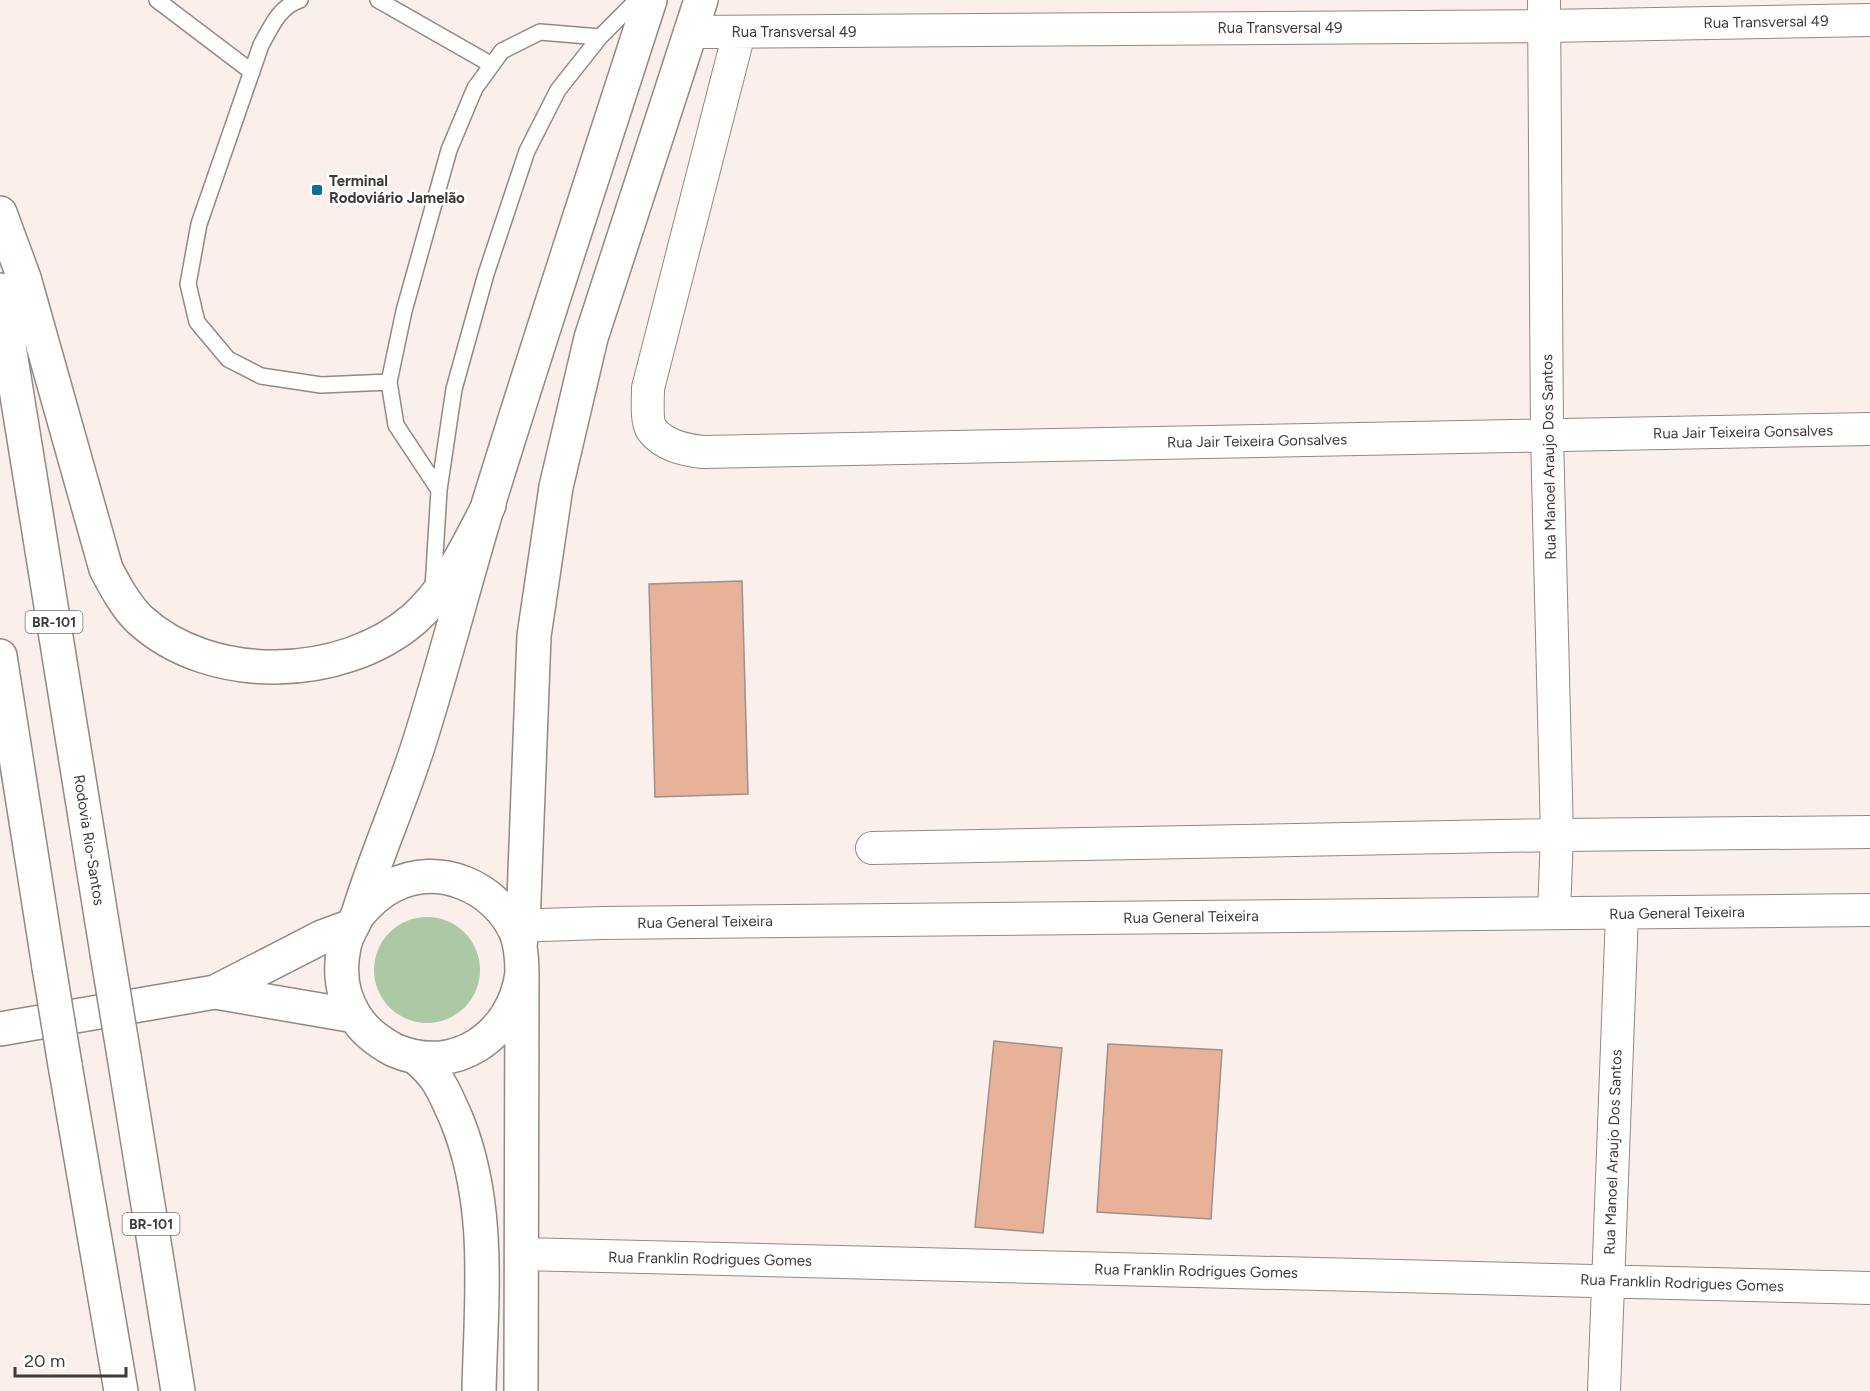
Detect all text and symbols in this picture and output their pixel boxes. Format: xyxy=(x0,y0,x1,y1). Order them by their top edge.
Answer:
street label: Rua Transversal 49 xyxy=(1703,12,1829,32)
street label: Rua Transversal 49 xyxy=(1217,19,1343,37)
street label: Rua Transversal 49 xyxy=(731,23,857,41)
place label: Terminal Rodoviário Jamelão xyxy=(329,172,465,207)
marker: Terminal Rodoviário Jamelão xyxy=(310,183,324,197)
street label: Rua Manoel Araujo Dos Santos xyxy=(1538,354,1560,560)
street label: Rua Jair Teixeira Gonsalves xyxy=(1653,421,1833,443)
street label: Rua Jair Teixeira Gonsalves xyxy=(1167,430,1347,452)
road number: BR-101 xyxy=(26,611,82,633)
street label: Rodovia Rio-Santos xyxy=(70,773,108,907)
street label: Rua General Teixeira xyxy=(1609,903,1745,923)
street label: Rua General Teixeira xyxy=(1123,907,1259,927)
street label: Rua General Teixeira xyxy=(637,912,773,932)
street label: Rua Manoel Araujo Dos Santos xyxy=(1600,1049,1626,1255)
road number: BR-101 xyxy=(122,1213,180,1235)
street label: Rua Franklin Rodrigues Gomes xyxy=(608,1248,812,1270)
street label: Rua Franklin Rodrigues Gomes xyxy=(1094,1260,1298,1282)
street label: Rua Franklin Rodrigues Gomes xyxy=(1580,1270,1784,1296)
scale bar xyxy=(15,1340,126,1378)
text: 20 m xyxy=(24,1350,65,1372)

